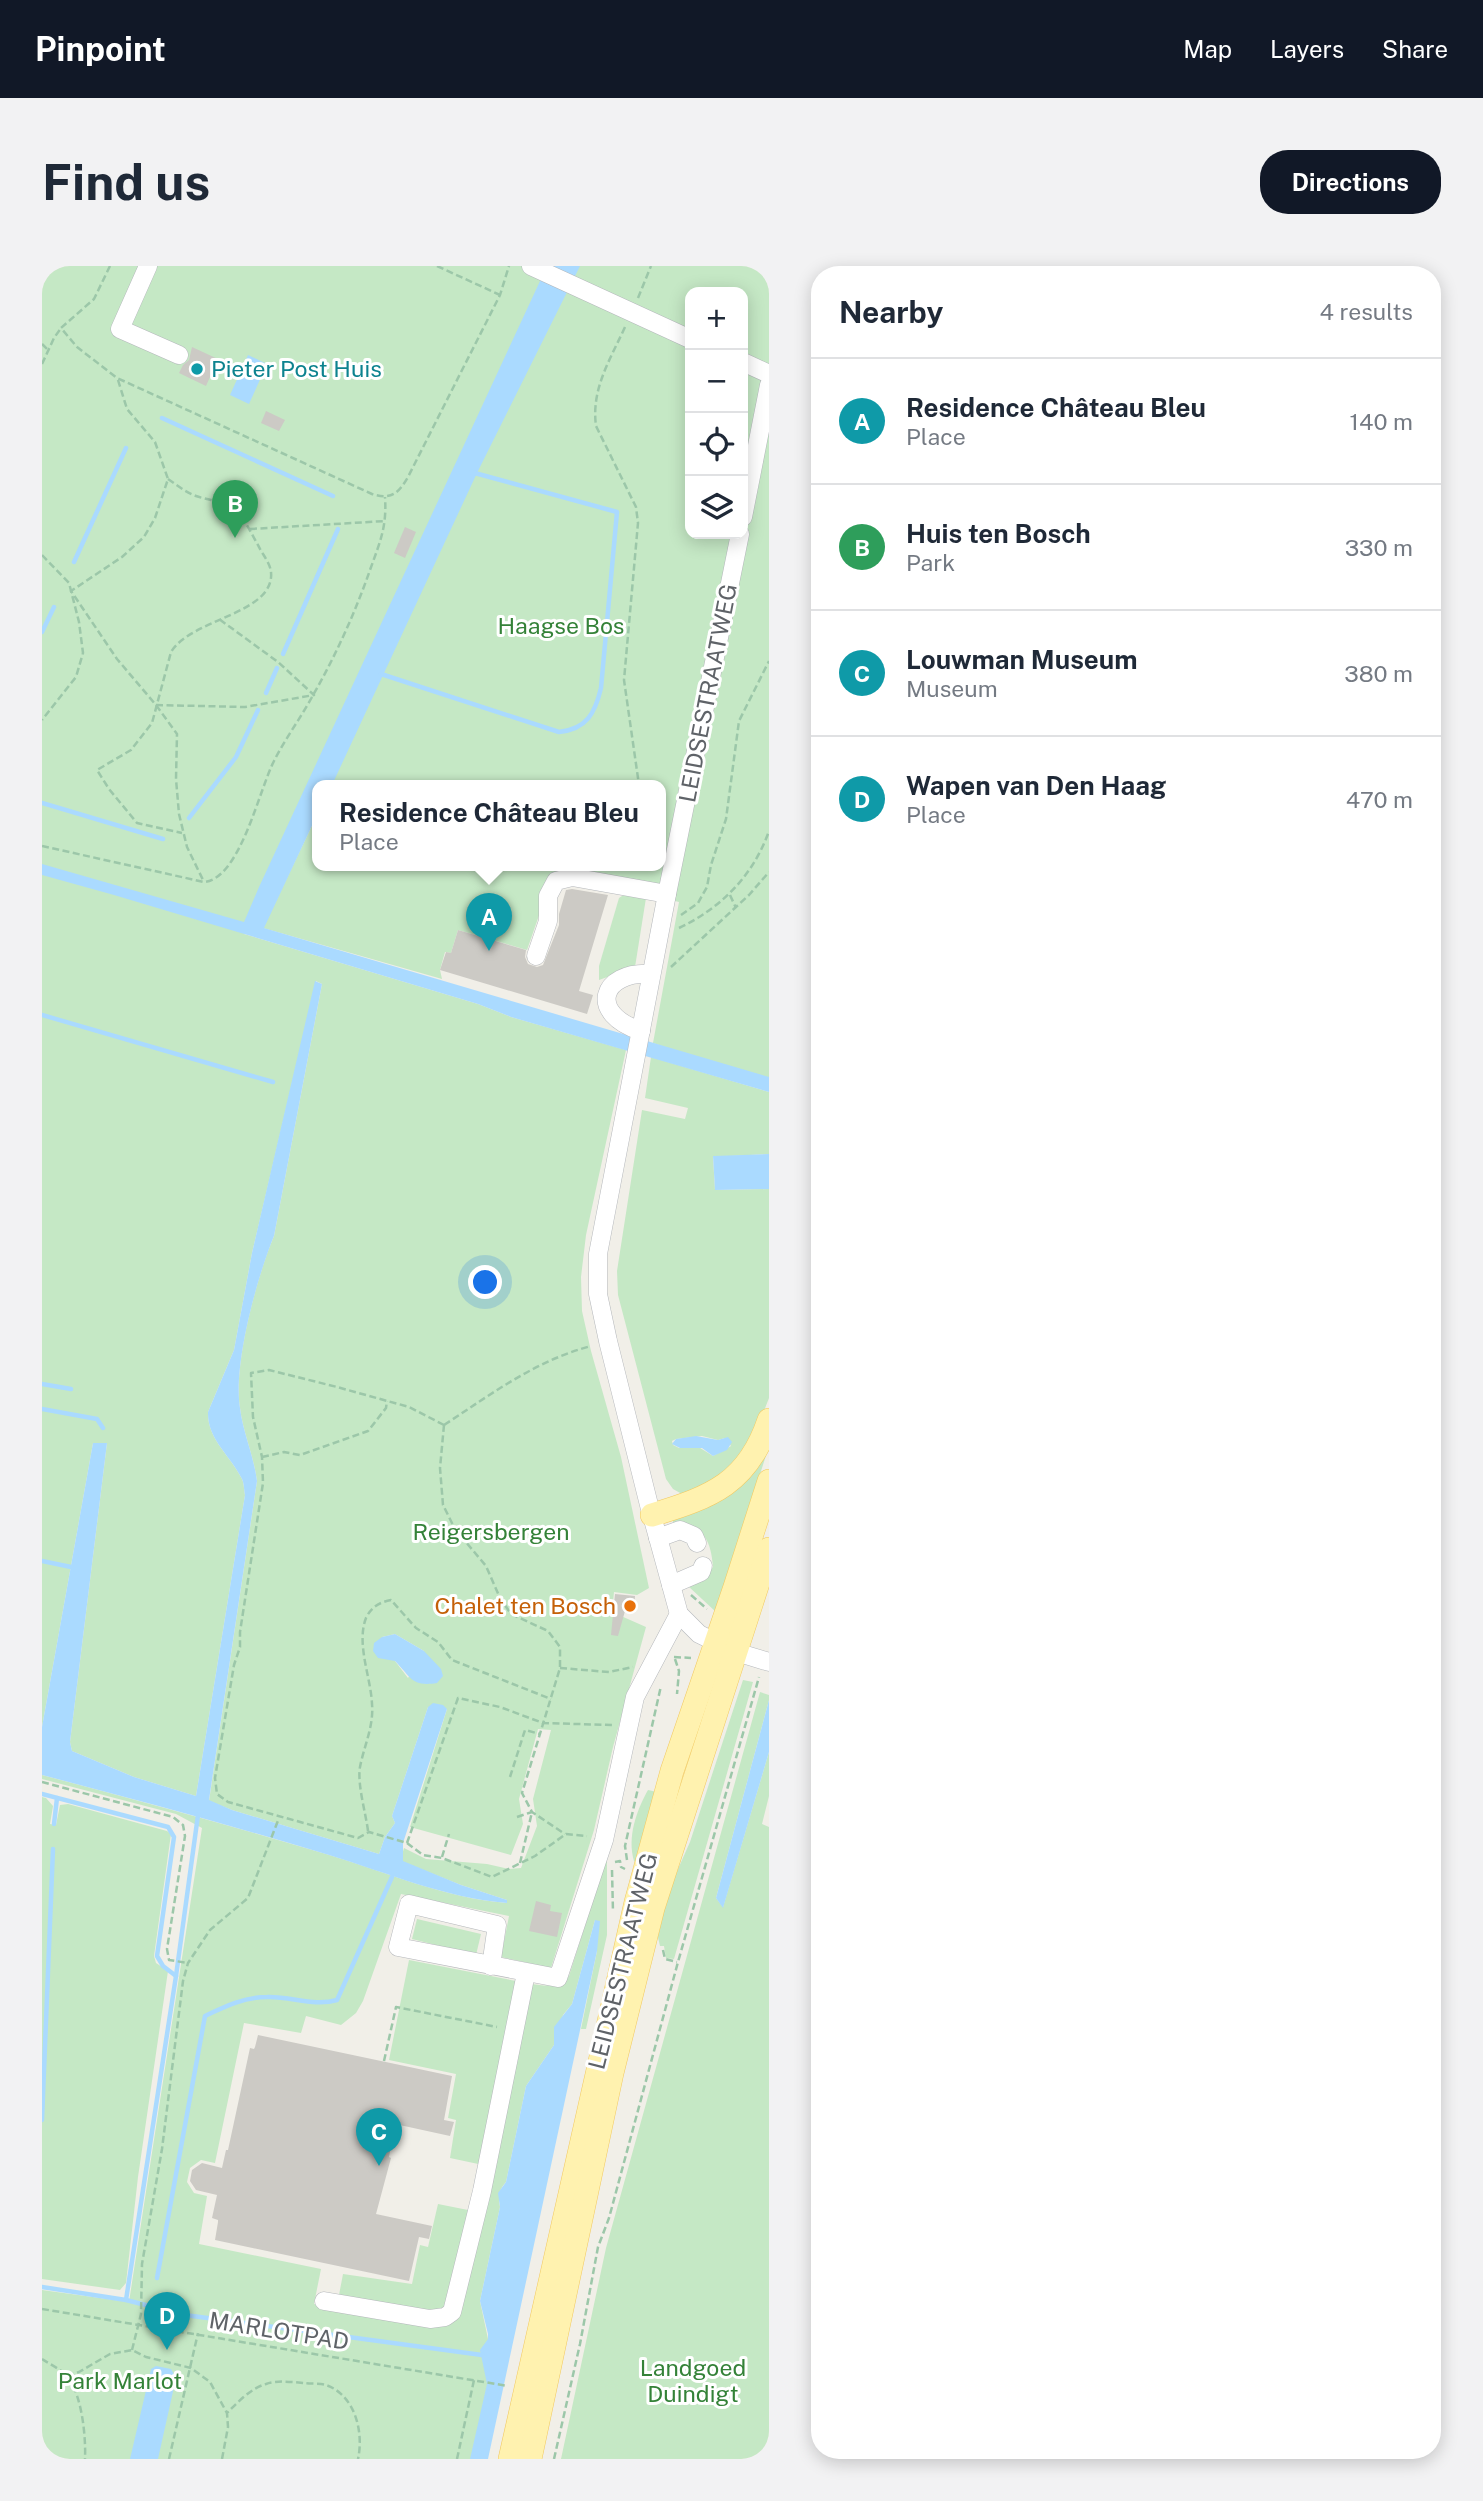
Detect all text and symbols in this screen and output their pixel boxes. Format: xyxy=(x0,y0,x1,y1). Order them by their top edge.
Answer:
text: Pinpoint xyxy=(35,30,166,68)
text: Map xyxy=(1183,35,1232,63)
text: Layers xyxy=(1270,35,1344,63)
text: Share xyxy=(1382,35,1448,63)
button: Directions xyxy=(1260,150,1441,214)
text: Find us xyxy=(42,153,210,211)
map controls xyxy=(685,287,748,539)
button: + xyxy=(685,287,748,350)
text: Nearby xyxy=(839,294,943,330)
text: 4 results xyxy=(1319,298,1413,325)
button: − xyxy=(685,350,748,413)
place label: Pieter Post Huis xyxy=(211,355,382,382)
marker: Pieter Post Huis xyxy=(189,361,205,377)
text: Residence Château Bleu xyxy=(906,392,1206,423)
text: A xyxy=(854,408,870,435)
text: 140 m xyxy=(1350,408,1413,435)
button: locate xyxy=(685,413,748,476)
text: Place xyxy=(906,423,966,450)
button: layers xyxy=(685,476,748,539)
pin: B xyxy=(212,480,258,538)
text: Huis ten Bosch xyxy=(906,518,1091,549)
text: B xyxy=(854,534,870,561)
text: 330 m xyxy=(1345,534,1413,561)
text: Park xyxy=(906,549,955,576)
street label: LEIDSESTRAATWEG xyxy=(673,581,742,805)
park label: Haagse Bos xyxy=(497,612,625,639)
text: Louwman Museum xyxy=(906,644,1138,675)
text: C xyxy=(854,660,870,687)
text: 380 m xyxy=(1344,660,1413,687)
text: Museum xyxy=(906,675,998,702)
text: Wapen van Den Haag xyxy=(906,770,1166,801)
popup xyxy=(312,780,666,871)
text: D xyxy=(854,786,870,813)
text: 470 m xyxy=(1346,786,1413,813)
text: Residence Château Bleu xyxy=(339,797,639,828)
text: Place xyxy=(906,801,966,828)
text: Place xyxy=(339,828,399,855)
pin: A xyxy=(466,893,512,951)
your location xyxy=(468,1265,502,1299)
park label: Reigersbergen xyxy=(413,1518,569,1545)
place label: Chalet ten Bosch xyxy=(435,1592,616,1619)
marker: Chalet ten Bosch xyxy=(622,1598,638,1614)
street label: LEIDSESTRAATWEG xyxy=(583,1850,663,2072)
pin: C xyxy=(356,2108,402,2166)
pin: D xyxy=(144,2292,190,2350)
street label: MARLOTPAD xyxy=(207,2306,351,2355)
park label: Landgoed Duindigt xyxy=(640,2354,746,2407)
park label: Park Marlot xyxy=(58,2367,182,2394)

